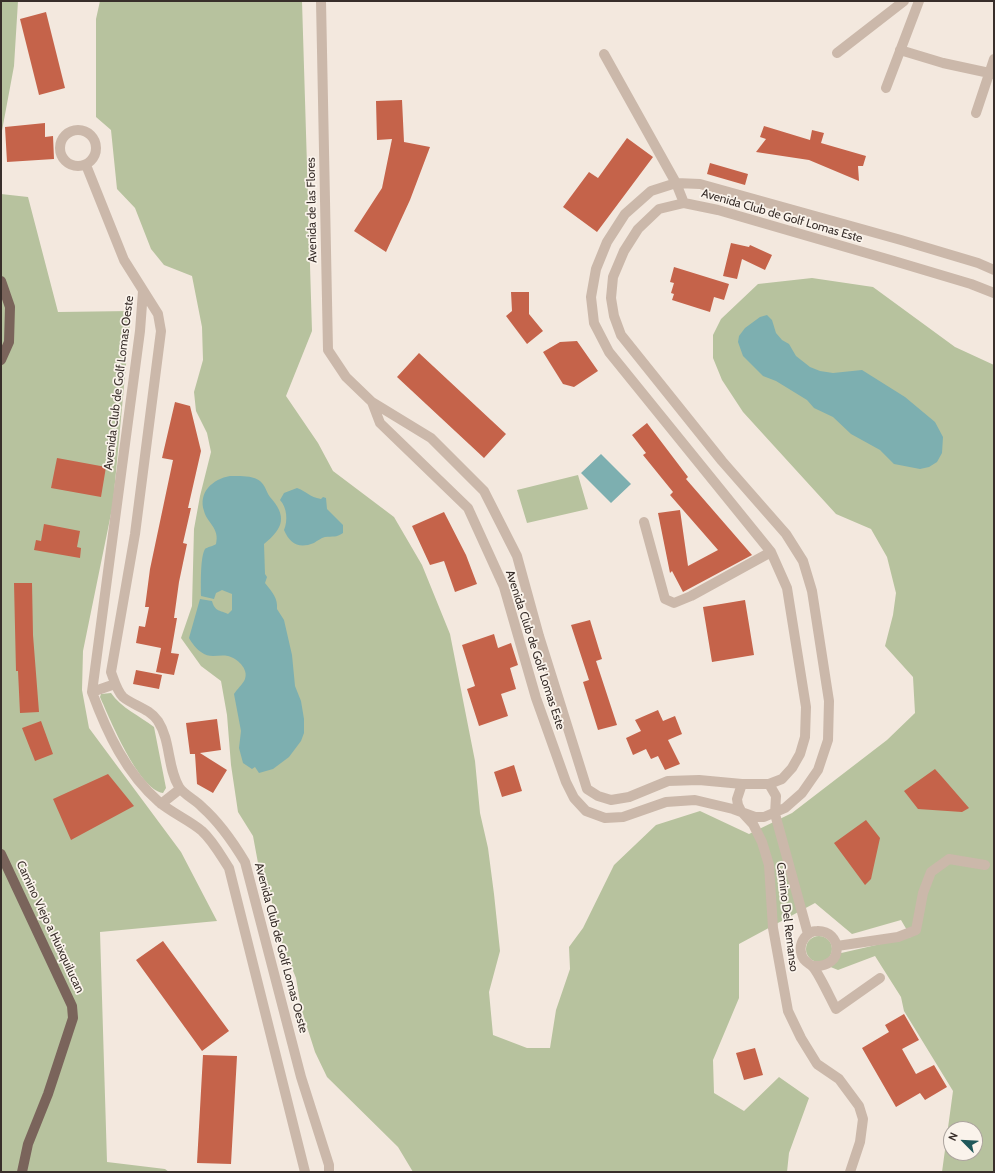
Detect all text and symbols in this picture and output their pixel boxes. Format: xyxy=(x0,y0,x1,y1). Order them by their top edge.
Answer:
street label: Avenida de las Flores xyxy=(304,157,320,263)
street label: Avenida Club de Golf Lomas Este xyxy=(700,186,864,246)
street label: Avenida Club de Golf Lomas Oeste xyxy=(101,295,137,471)
street label: Avenida Club de Golf Lomas Este xyxy=(502,568,568,732)
street label: Camino Viejo a Huixquilucan xyxy=(13,859,87,995)
street label: Avenida Club de Golf Lomas Oeste xyxy=(251,861,311,1035)
street label: Camino Del Remanso xyxy=(773,861,801,973)
north arrow xyxy=(943,1121,983,1161)
text: N xyxy=(945,1130,961,1143)

